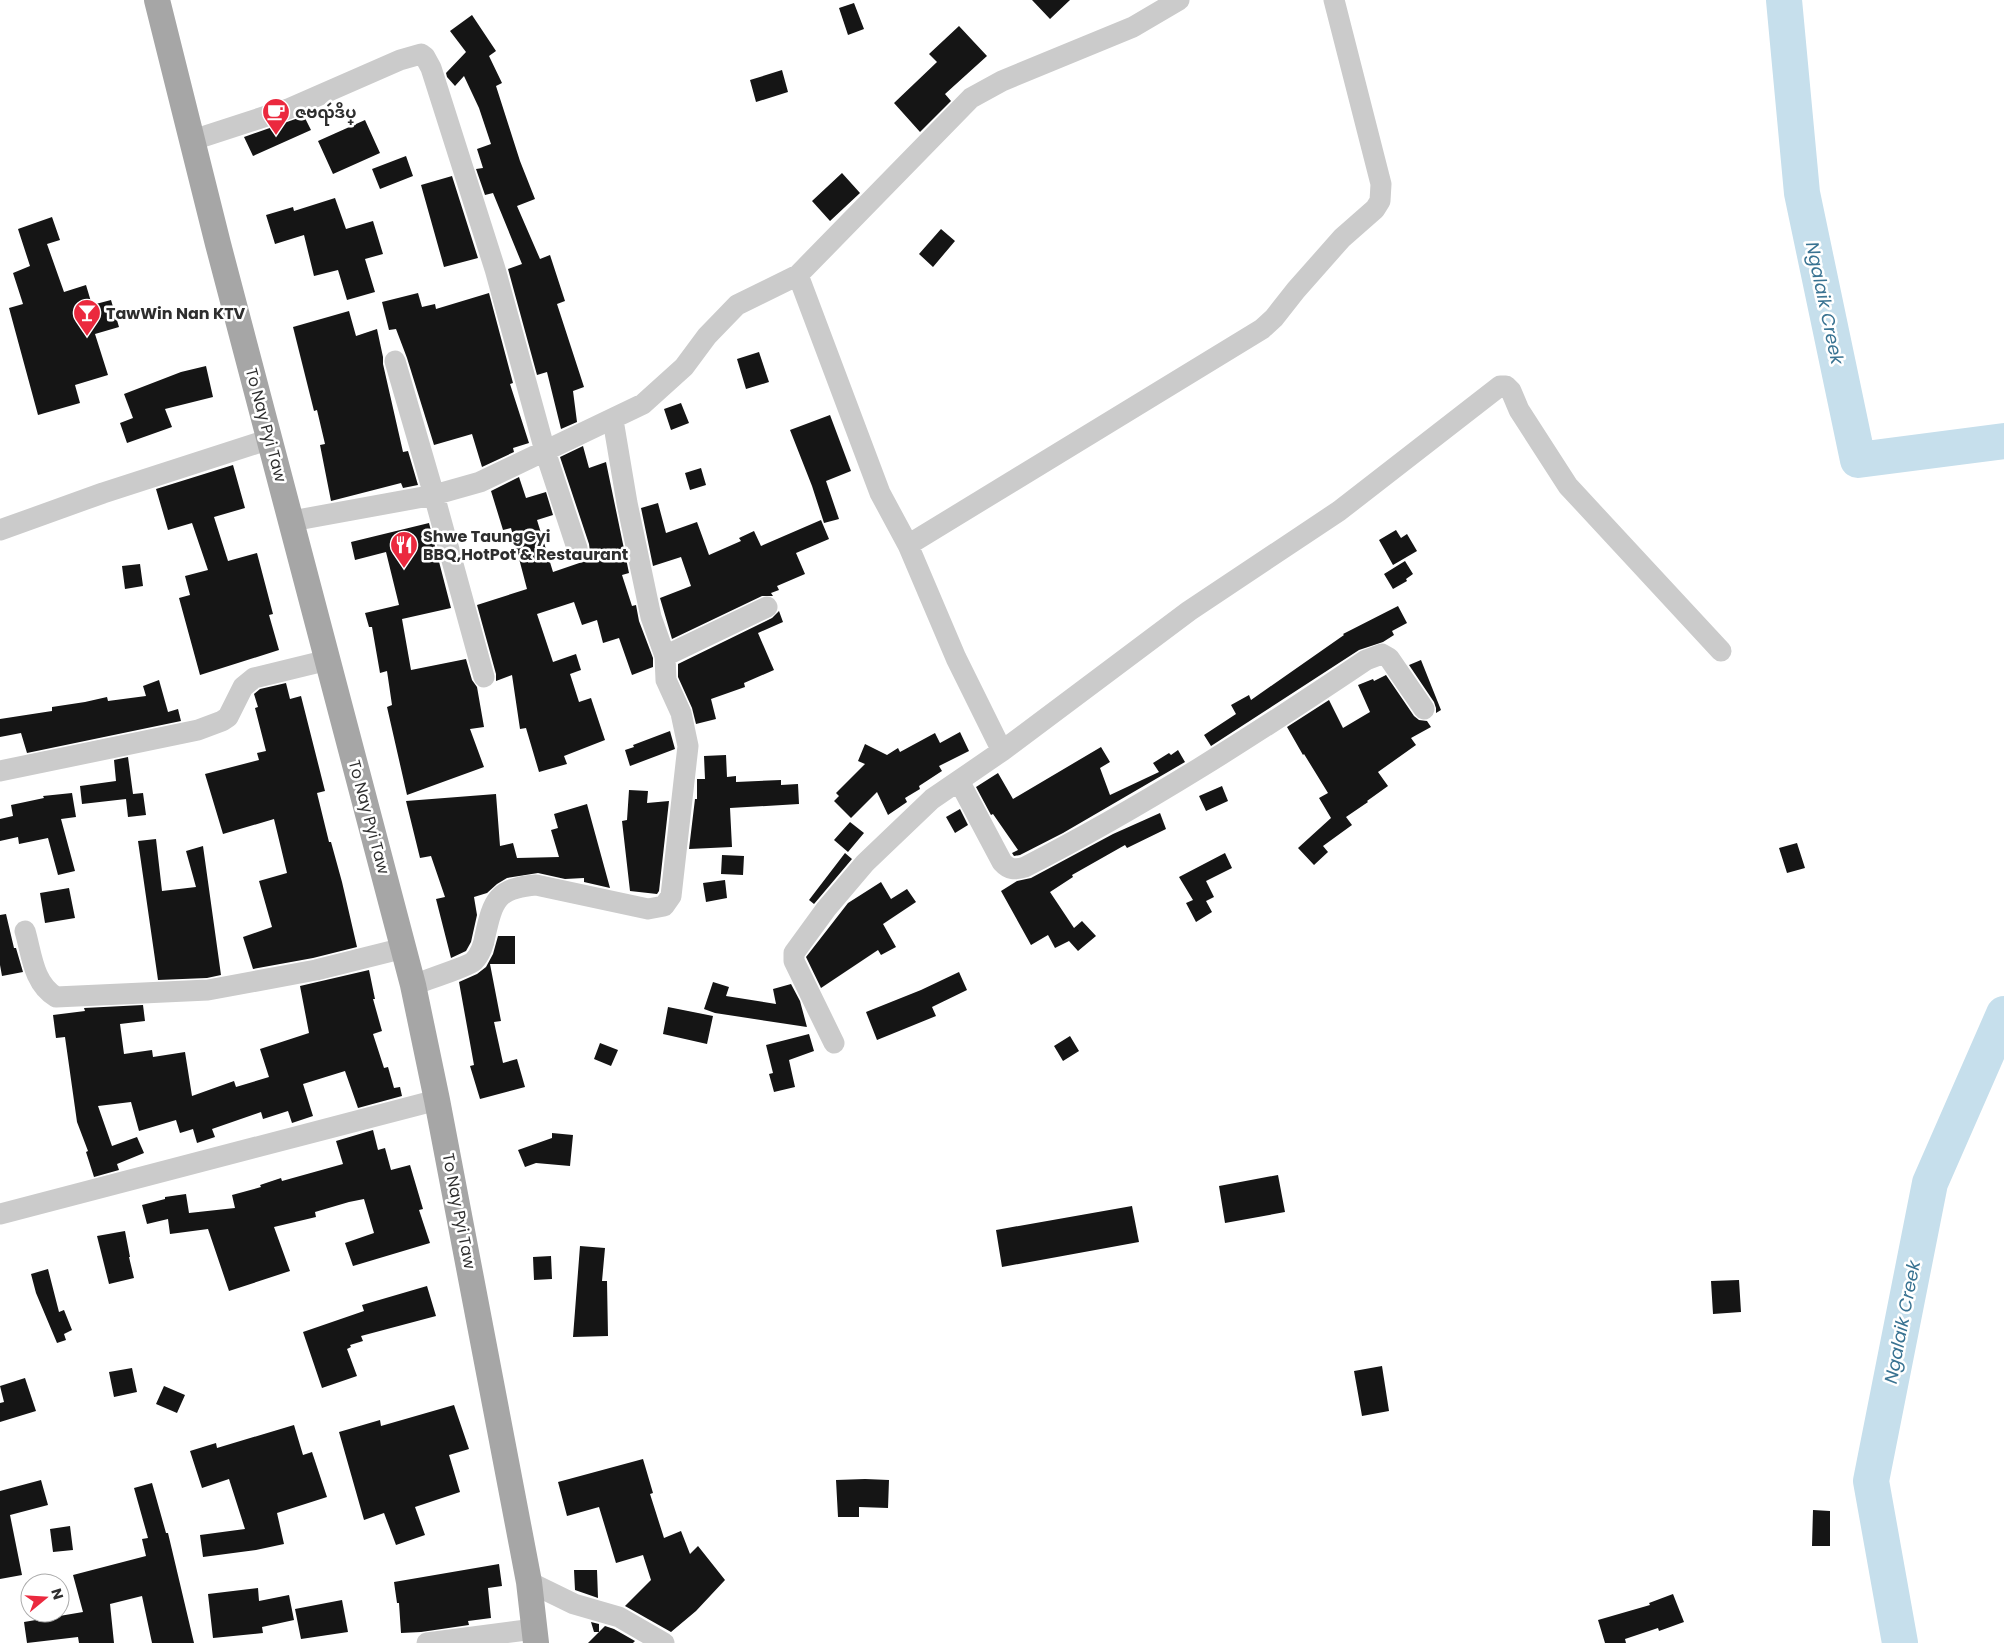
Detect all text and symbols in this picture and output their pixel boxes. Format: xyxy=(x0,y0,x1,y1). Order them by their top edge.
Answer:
cafe icon: ဇဗၺဴဒိပ္ xyxy=(261,97,291,136)
place label: ဇဗၺဴဒိပ္ xyxy=(295,101,356,126)
water label: Ngalaik Creek xyxy=(1800,239,1850,367)
bar icon: TawWin Nan KTV xyxy=(72,298,102,337)
place label: TawWin Nan KTV xyxy=(106,302,246,325)
street label: To Nay Pyi Taw xyxy=(240,365,292,485)
place label: Shwe TaungGyi BBQ,HotPot & Restaurant xyxy=(423,525,628,566)
restaurant icon: Shwe TaungGyi BBQ,HotPot & Restaurant xyxy=(389,530,419,569)
street label: To Nay Pyi Taw xyxy=(343,757,395,877)
street label: To Nay Pyi Taw xyxy=(436,1151,482,1271)
water label: Ngalaik Creek xyxy=(1878,1258,1926,1386)
north arrow xyxy=(20,1573,70,1623)
text: N xyxy=(46,1586,69,1602)

